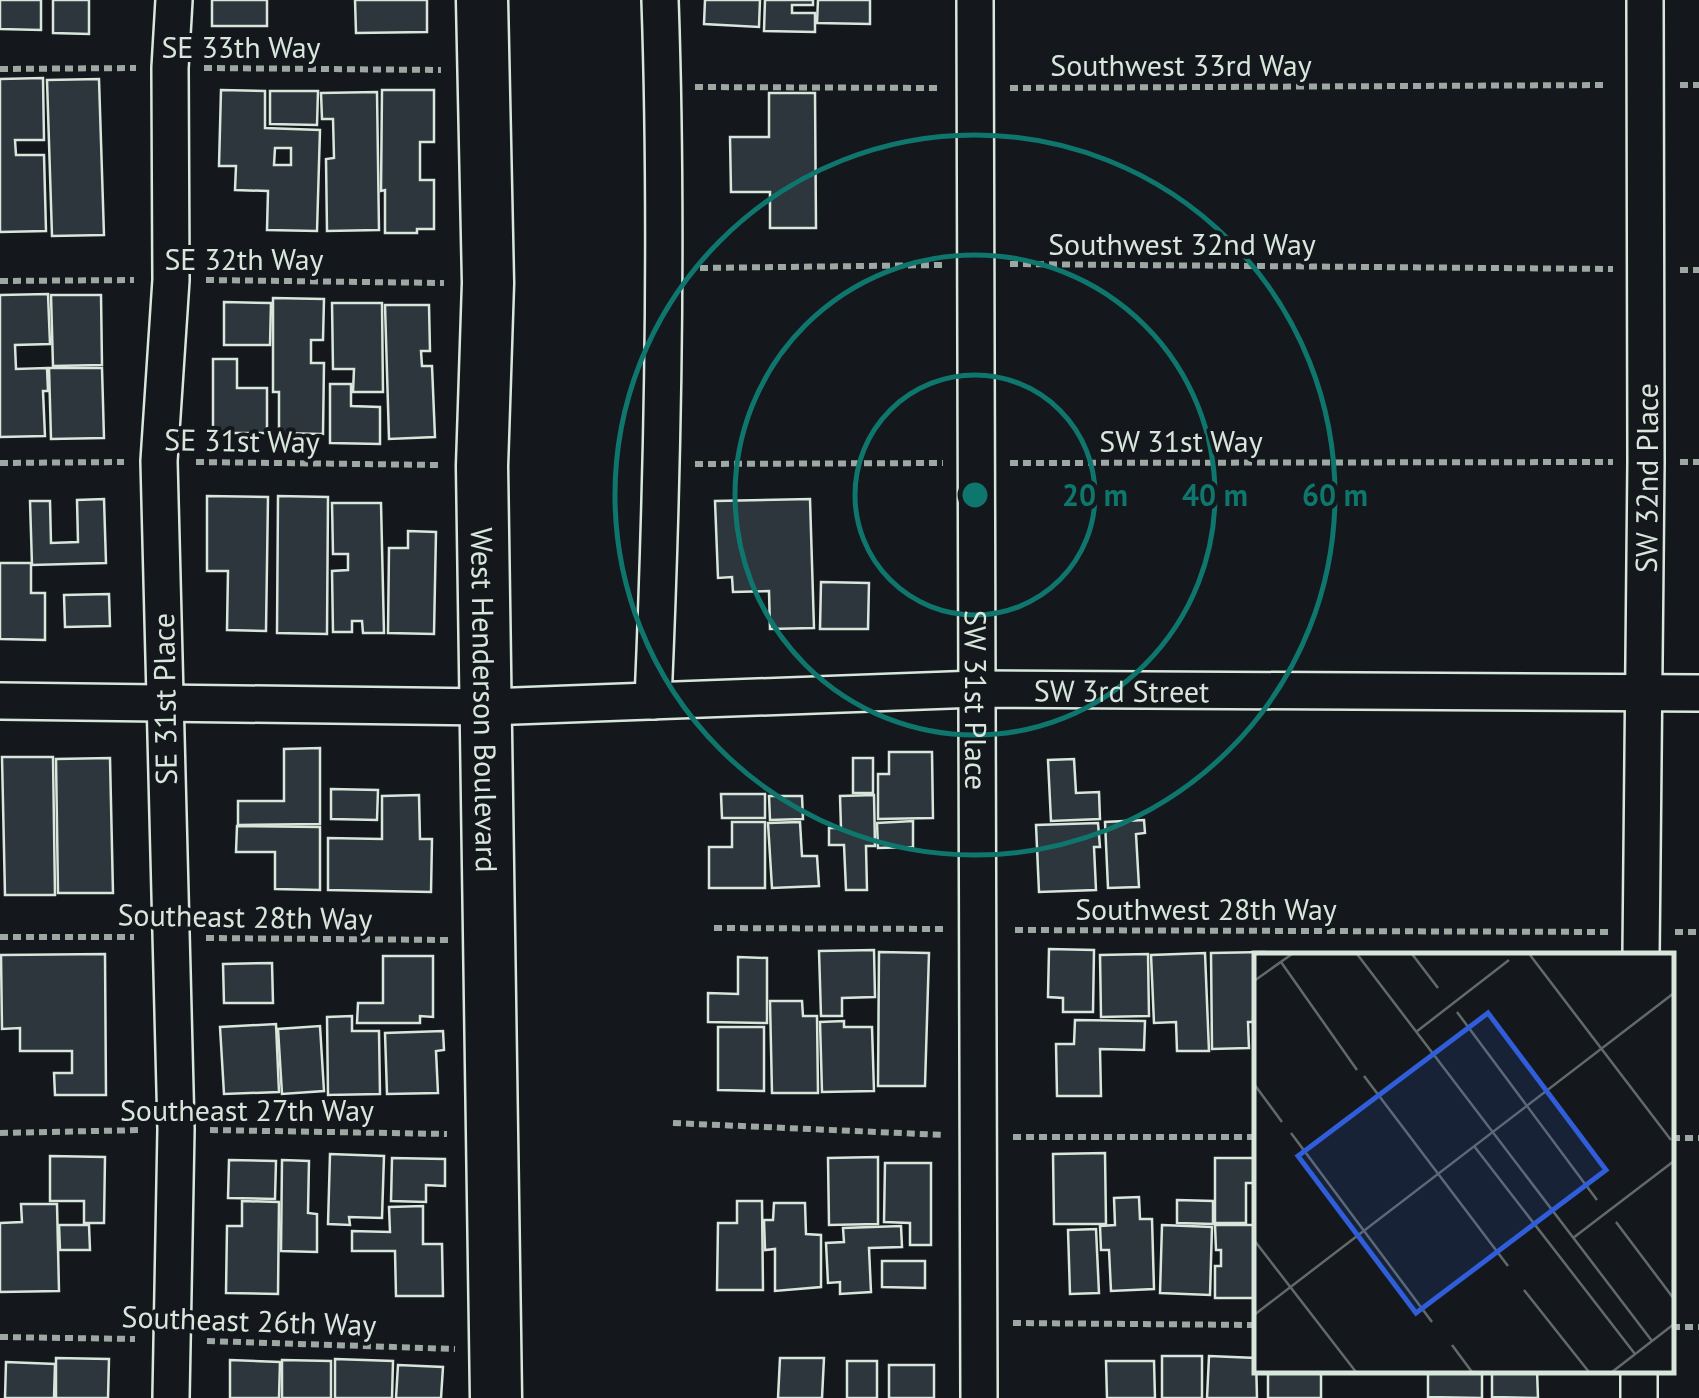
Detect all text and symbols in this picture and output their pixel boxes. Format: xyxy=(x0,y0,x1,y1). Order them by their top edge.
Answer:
street label: SE 33th Way xyxy=(161,27,321,66)
street label: Southwest 33rd Way xyxy=(1050,45,1312,84)
street label: Southwest 32nd Way xyxy=(1048,224,1316,263)
street label: SE 32th Way xyxy=(164,239,324,278)
street label: SW 32nd Place xyxy=(1625,383,1666,573)
street label: SE 31st Way xyxy=(164,419,320,461)
street label: SW 31st Way xyxy=(1099,421,1263,460)
text: 20 m xyxy=(1062,475,1128,514)
text: 40 m xyxy=(1182,475,1248,514)
text: 60 m xyxy=(1302,475,1368,514)
centre of rings xyxy=(957,477,993,513)
street label: West Henderson Boulevard xyxy=(463,527,508,873)
street label: SW 31st Place xyxy=(957,610,997,790)
street label: SE 31st Place xyxy=(143,613,185,785)
street label: SW 3rd Street xyxy=(1034,670,1209,710)
street label: Southwest 28th Way xyxy=(1075,889,1337,928)
street label: Southeast 28th Way xyxy=(117,894,373,938)
inset map xyxy=(1254,953,1674,1373)
street label: Southeast 27th Way xyxy=(120,1090,374,1129)
street label: Southeast 26th Way xyxy=(121,1296,377,1344)

